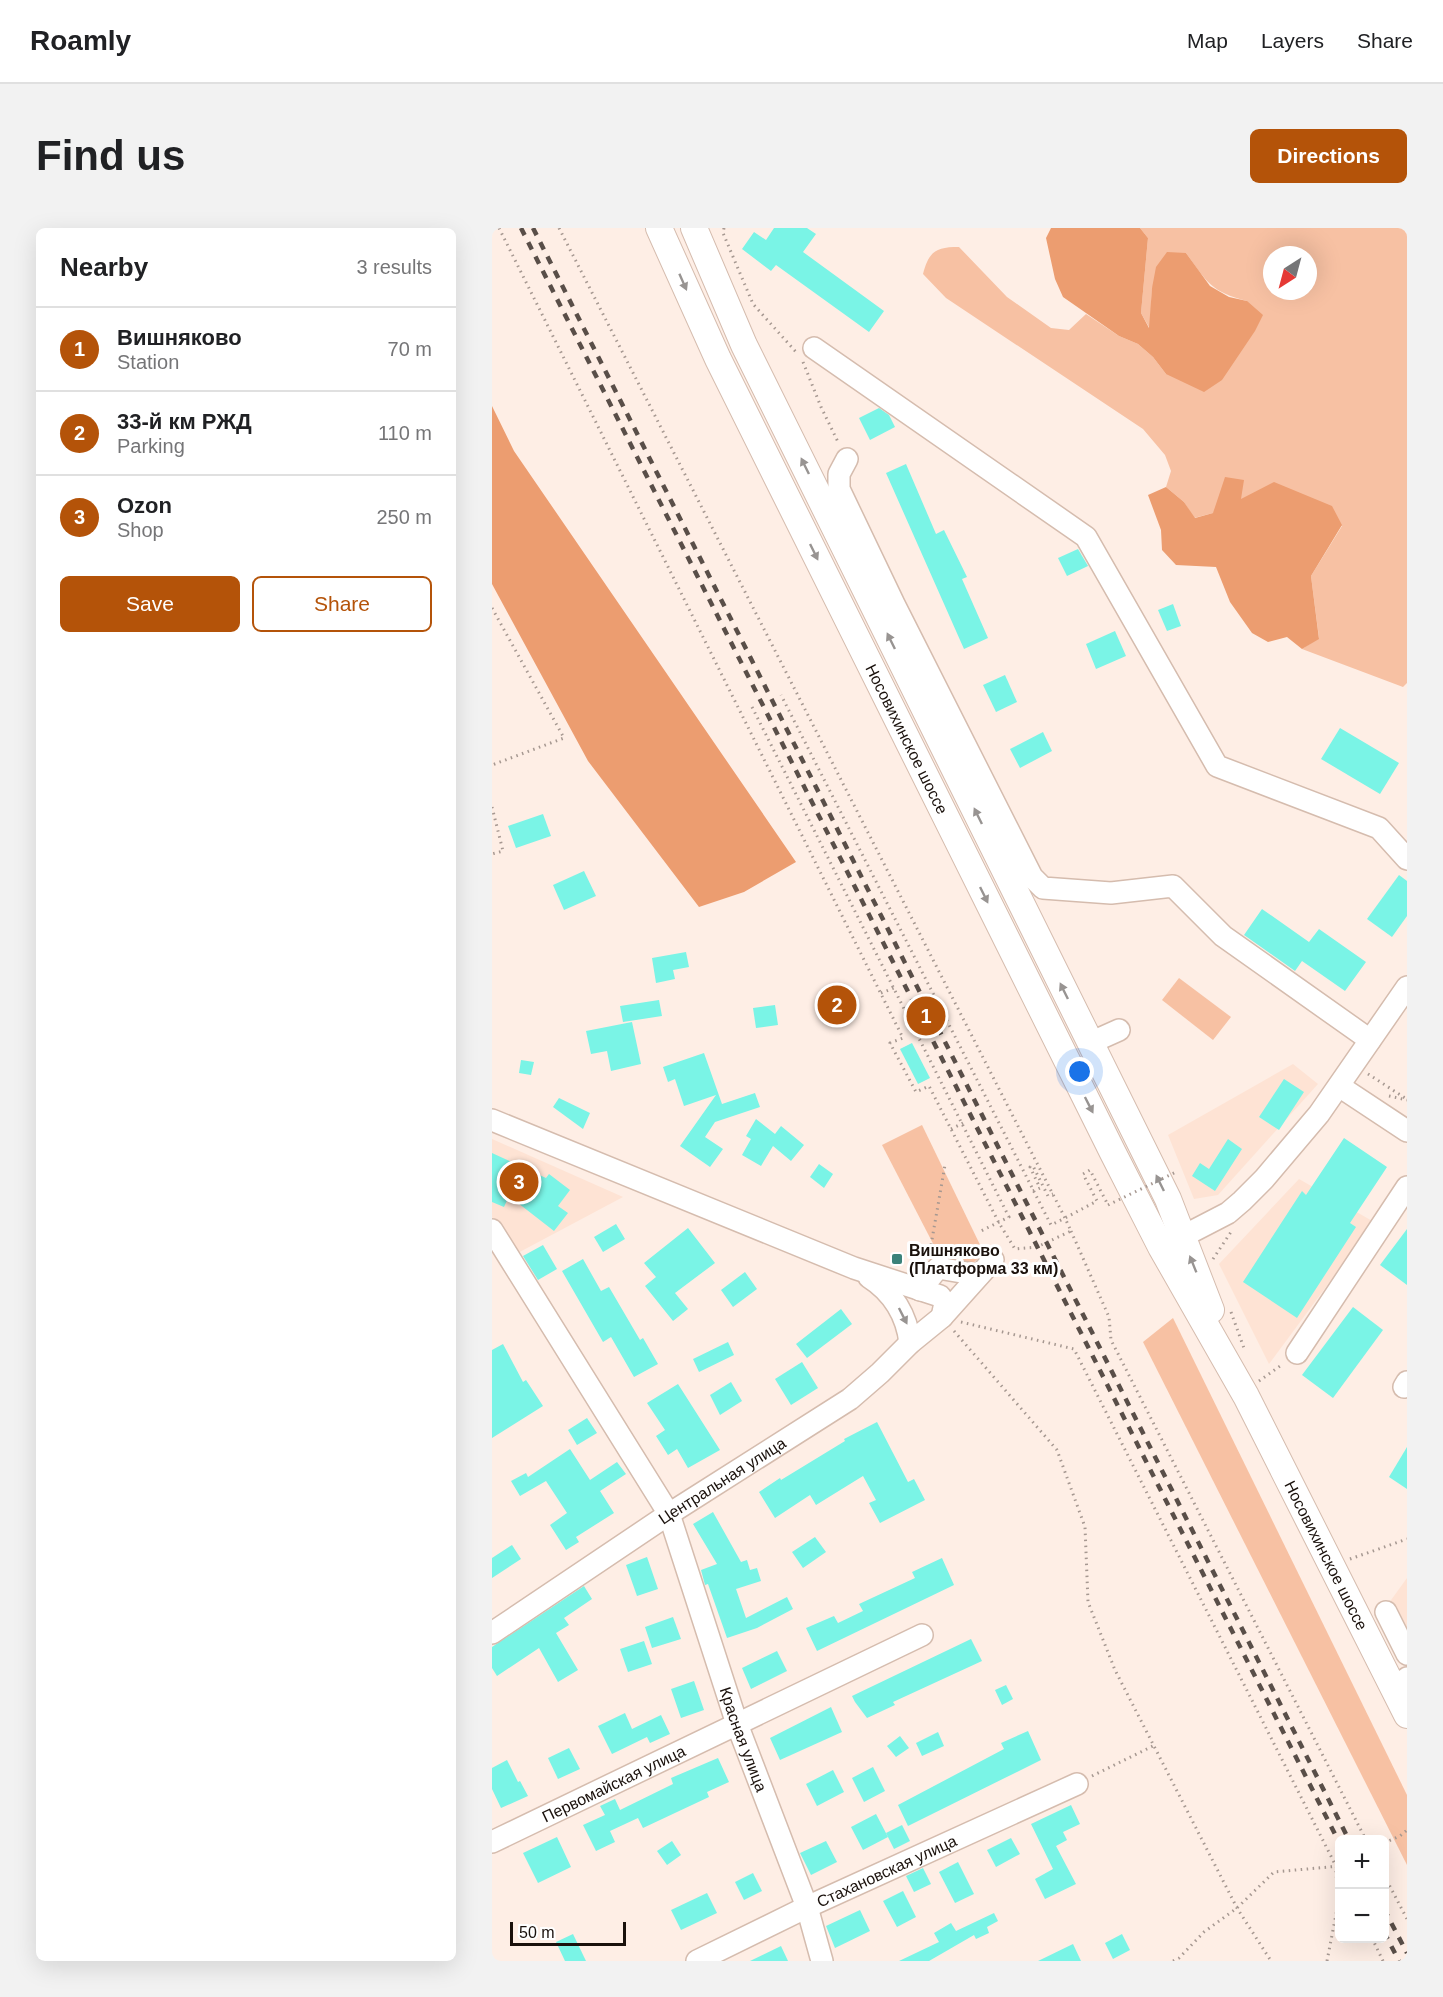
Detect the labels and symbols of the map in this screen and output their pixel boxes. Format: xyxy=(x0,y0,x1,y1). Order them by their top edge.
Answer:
north arrow xyxy=(1263,246,1317,300)
one-way arrow xyxy=(678,273,687,290)
one-way arrow xyxy=(800,458,809,475)
one-way arrow xyxy=(809,543,818,560)
one-way arrow xyxy=(887,633,896,650)
street label: Носовихинское шоссе xyxy=(863,661,951,817)
one-way arrow xyxy=(973,807,982,824)
one-way arrow xyxy=(980,887,989,904)
pin: 2 xyxy=(818,982,856,1028)
one-way arrow xyxy=(1060,982,1069,999)
pin: 1 xyxy=(906,994,946,1038)
your location xyxy=(1065,1057,1094,1086)
one-way arrow xyxy=(1084,1096,1094,1114)
pin: 3 xyxy=(500,1160,538,1204)
one-way arrow xyxy=(1155,1175,1165,1192)
place label: Вишняково (Платформа 33 км) xyxy=(909,1242,1058,1277)
marker: Вишняково (Платформа 33 км) xyxy=(890,1252,904,1266)
one-way arrow xyxy=(1188,1255,1197,1273)
one-way arrow xyxy=(898,1308,908,1325)
street label: Центральная улица xyxy=(655,1434,789,1527)
street label: Носовихинское шоссе xyxy=(1282,1478,1371,1633)
street label: Красная улица xyxy=(717,1685,771,1794)
street label: Первомайская улица xyxy=(539,1742,688,1825)
street label: Стахановская улица xyxy=(814,1831,959,1910)
scale bar xyxy=(510,1919,626,1946)

